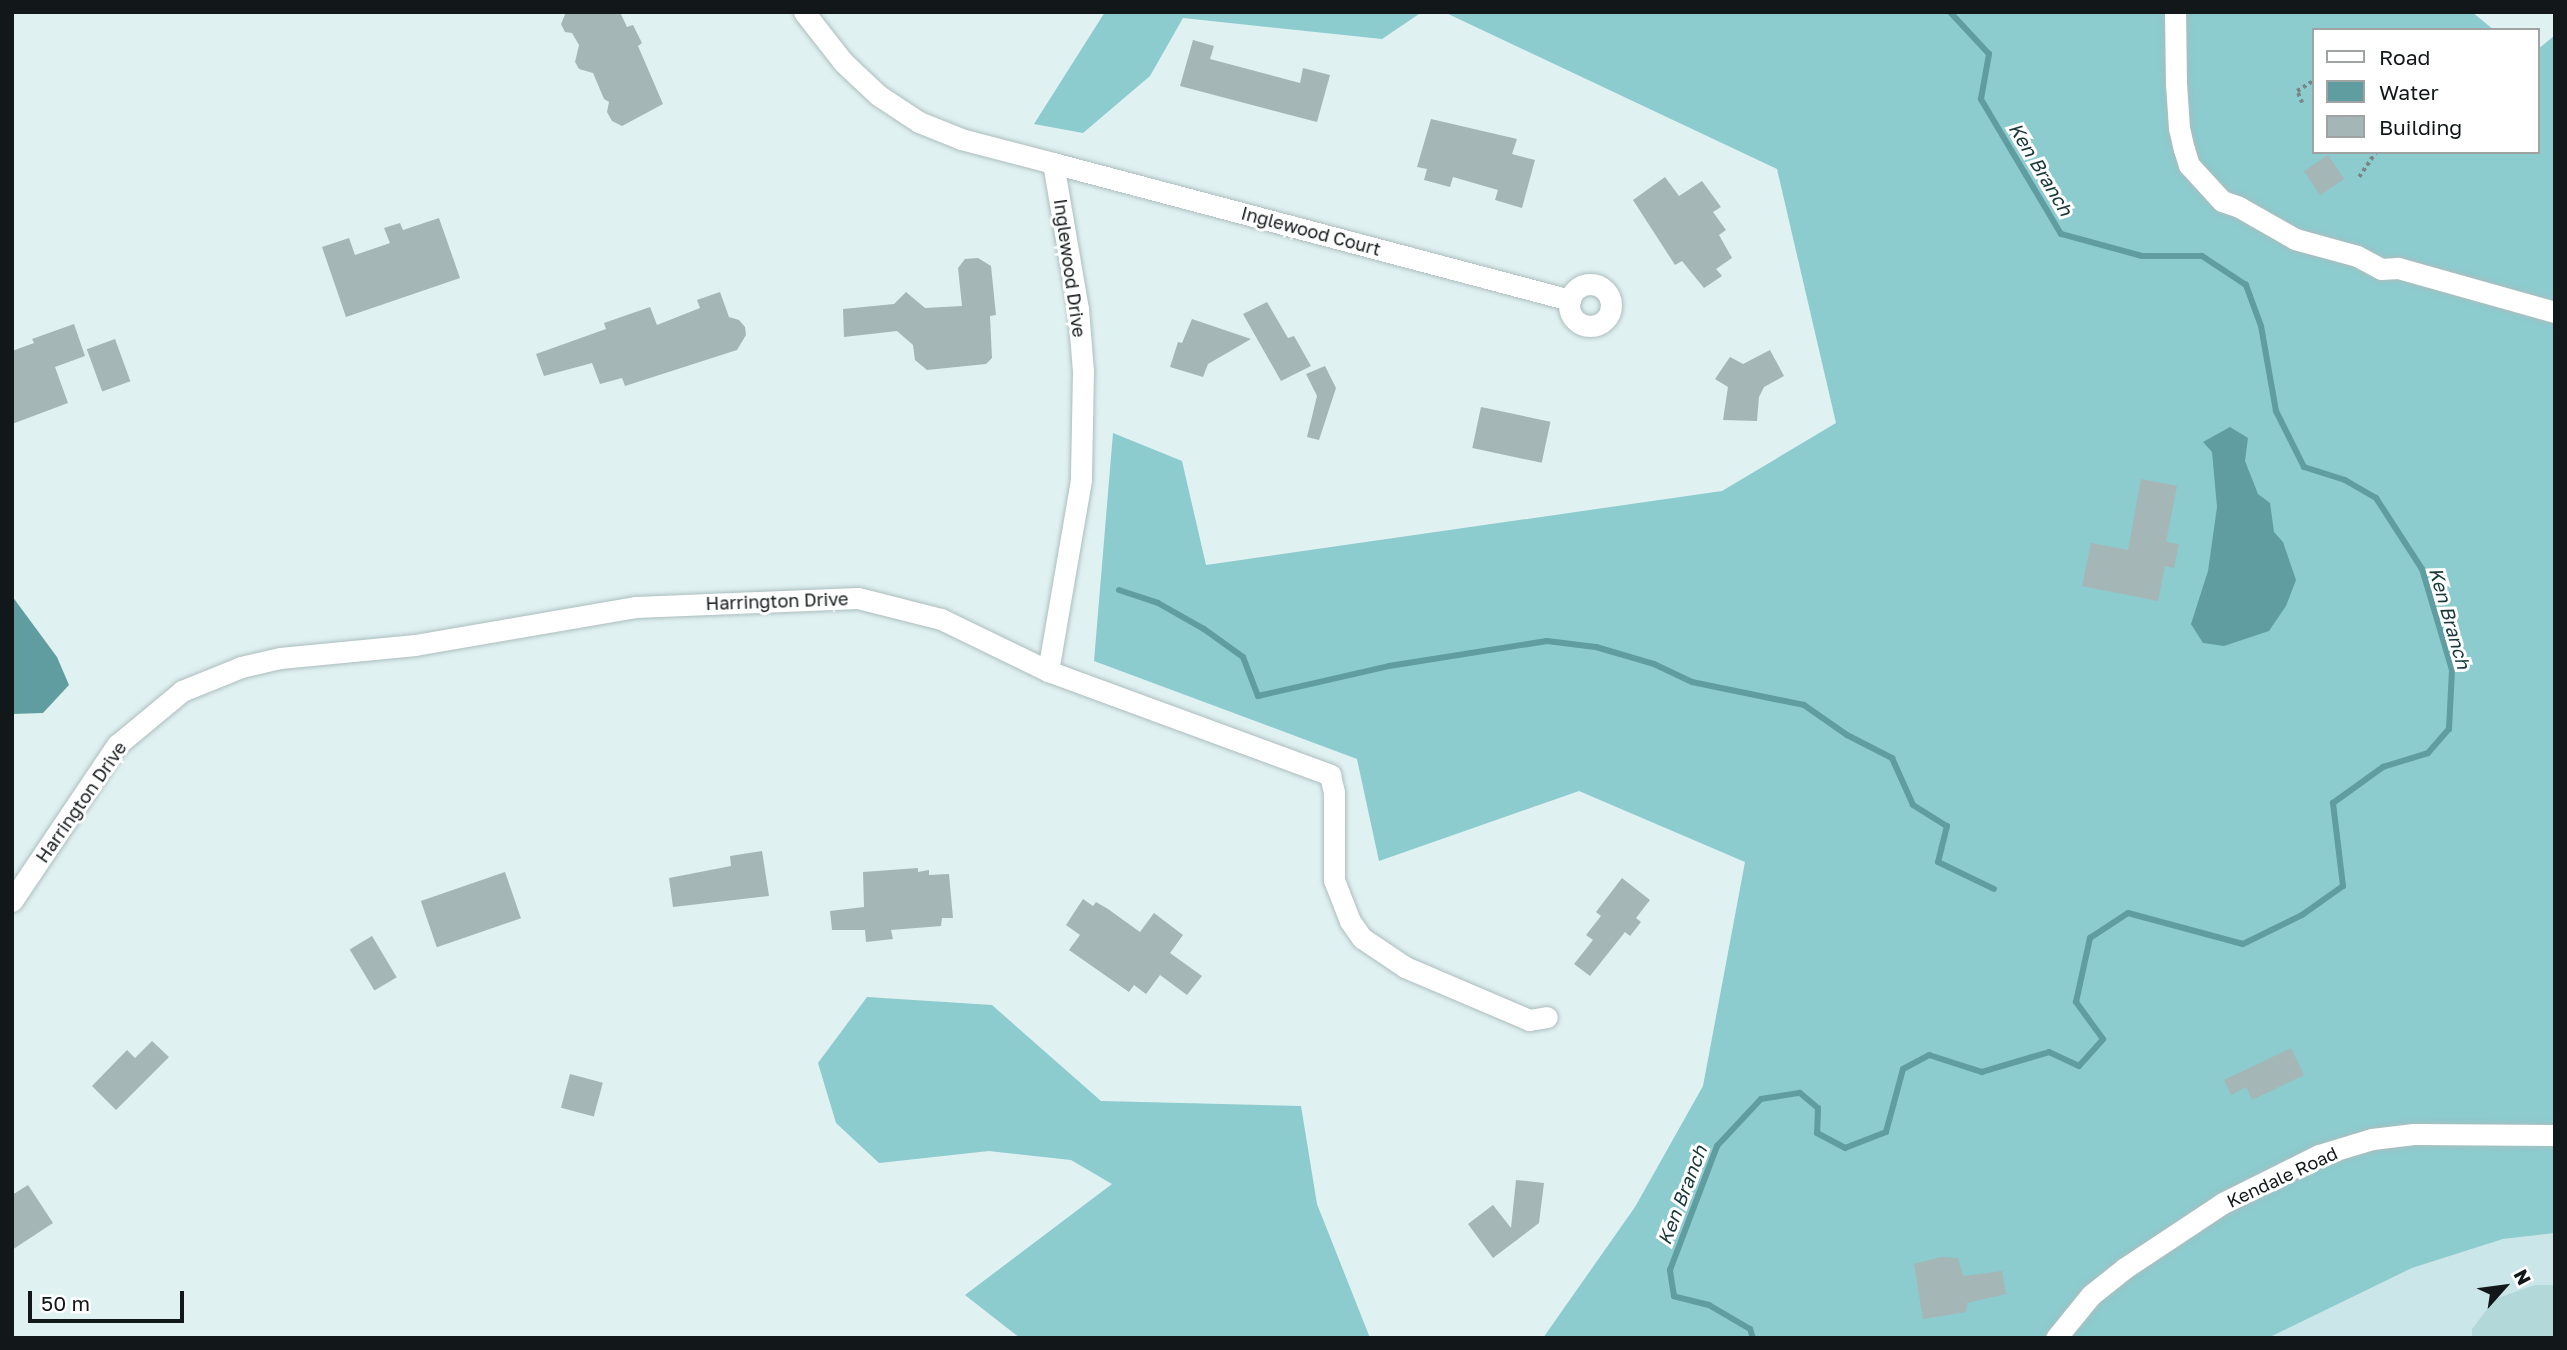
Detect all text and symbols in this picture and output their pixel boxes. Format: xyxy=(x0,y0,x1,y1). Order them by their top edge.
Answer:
legend xyxy=(2312,28,2539,154)
text: Road xyxy=(2379,44,2430,70)
text: Water xyxy=(2379,79,2439,105)
text: Building xyxy=(2379,114,2462,140)
water label: Ken Branch xyxy=(2004,118,2078,220)
street label: Inglewood Drive xyxy=(1050,197,1090,339)
street label: Inglewood Court xyxy=(1239,202,1383,260)
water label: Ken Branch xyxy=(2425,565,2475,671)
street label: Harrington Drive xyxy=(705,588,849,614)
street label: Harrington Drive xyxy=(31,737,131,867)
water label: Ken Branch xyxy=(1653,1142,1711,1248)
street label: Kendale Road xyxy=(2223,1142,2341,1212)
north arrow xyxy=(2469,1252,2539,1322)
text: N xyxy=(2509,1265,2537,1289)
scale bar xyxy=(32,1276,187,1320)
text: 50 m xyxy=(41,1290,90,1316)

